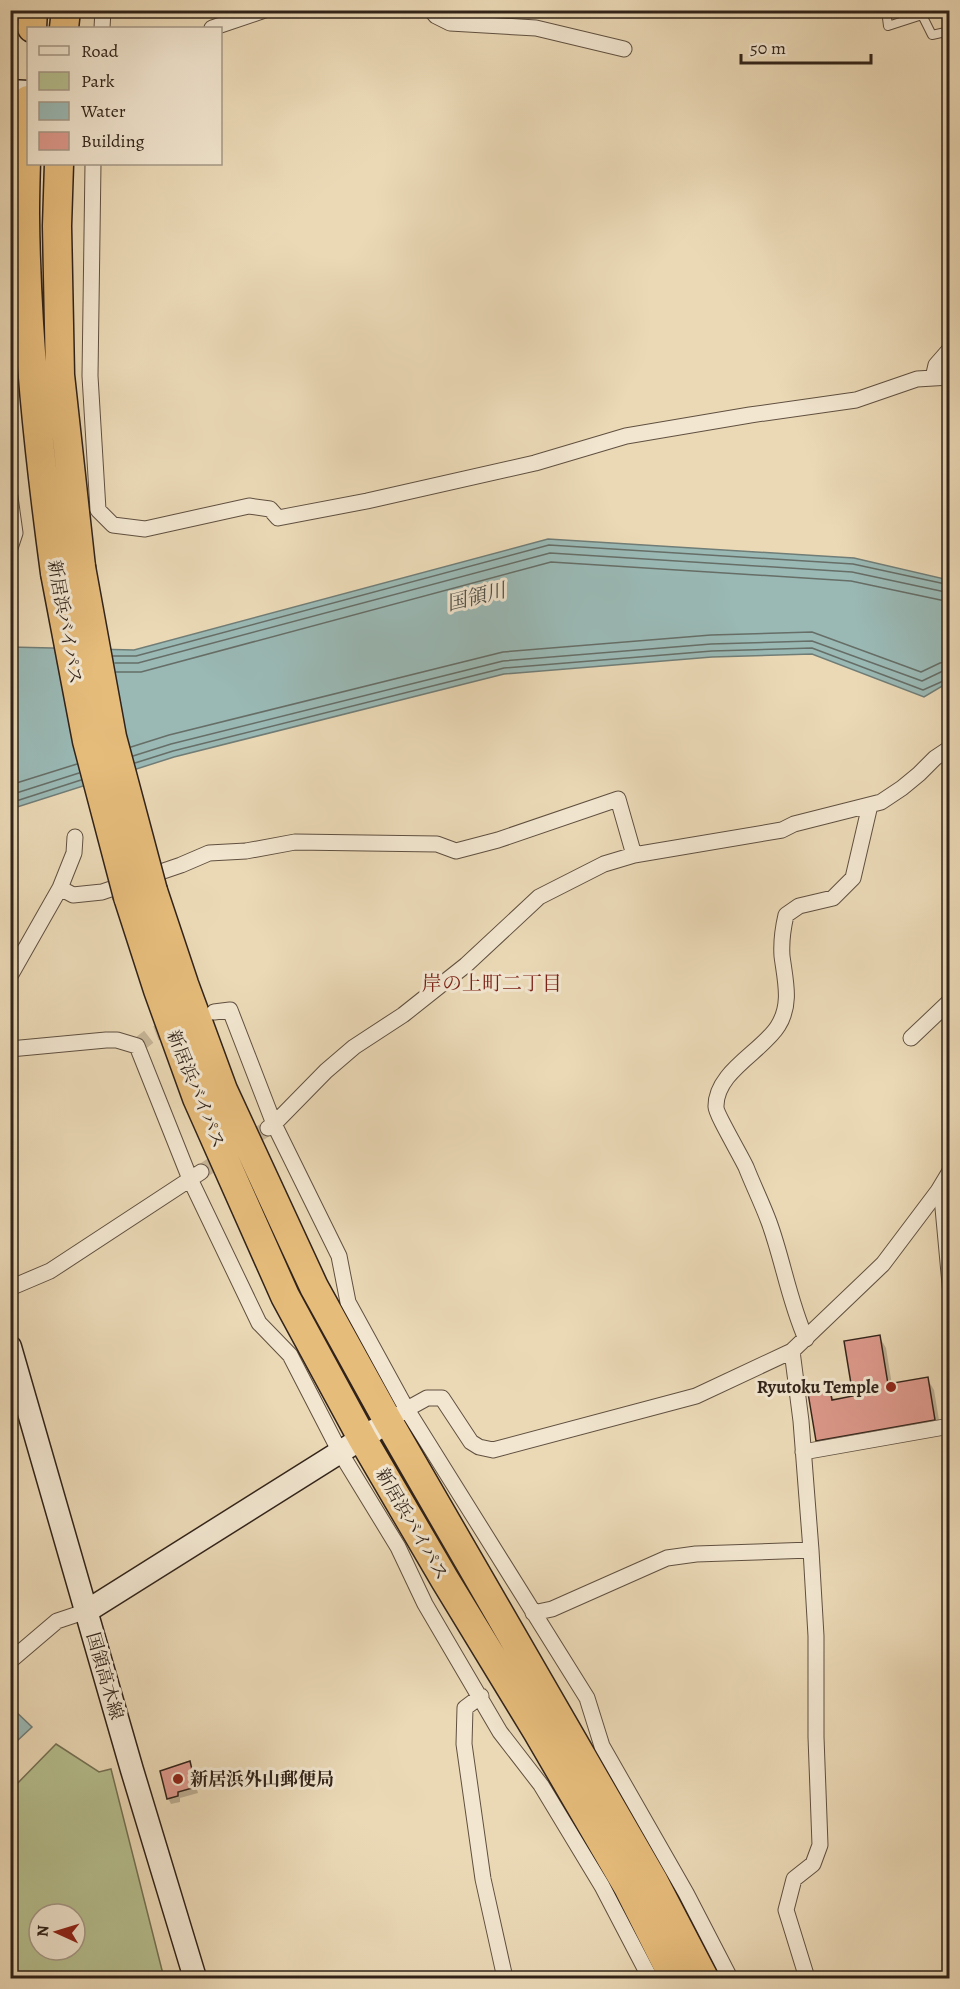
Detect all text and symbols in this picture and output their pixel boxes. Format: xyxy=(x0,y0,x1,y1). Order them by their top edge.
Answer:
legend xyxy=(27,27,222,165)
scale bar xyxy=(741,27,872,65)
text: 50 m xyxy=(750,36,786,60)
text: Road xyxy=(81,39,119,63)
text: Park xyxy=(81,69,115,93)
text: Water xyxy=(80,99,126,123)
text: Building xyxy=(81,129,145,153)
street label: 新居浜バイパス xyxy=(42,558,88,686)
water label: 国領川 xyxy=(444,576,510,617)
district label: 岸の上町二丁目 xyxy=(422,970,562,997)
street label: 新居浜バイパス xyxy=(161,1026,231,1152)
place label: Ryutoku Temple xyxy=(757,1375,879,1399)
marker: Ryutoku Temple xyxy=(884,1380,898,1394)
street label: 新居浜バイパス xyxy=(370,1464,454,1584)
street label: 国領高木線 xyxy=(81,1629,129,1723)
place label: 新居浜外山郵便局 xyxy=(190,1767,334,1791)
marker: 新居浜外山郵便局 xyxy=(171,1772,185,1786)
north arrow xyxy=(27,1902,87,1962)
text: N xyxy=(32,1924,54,1938)

